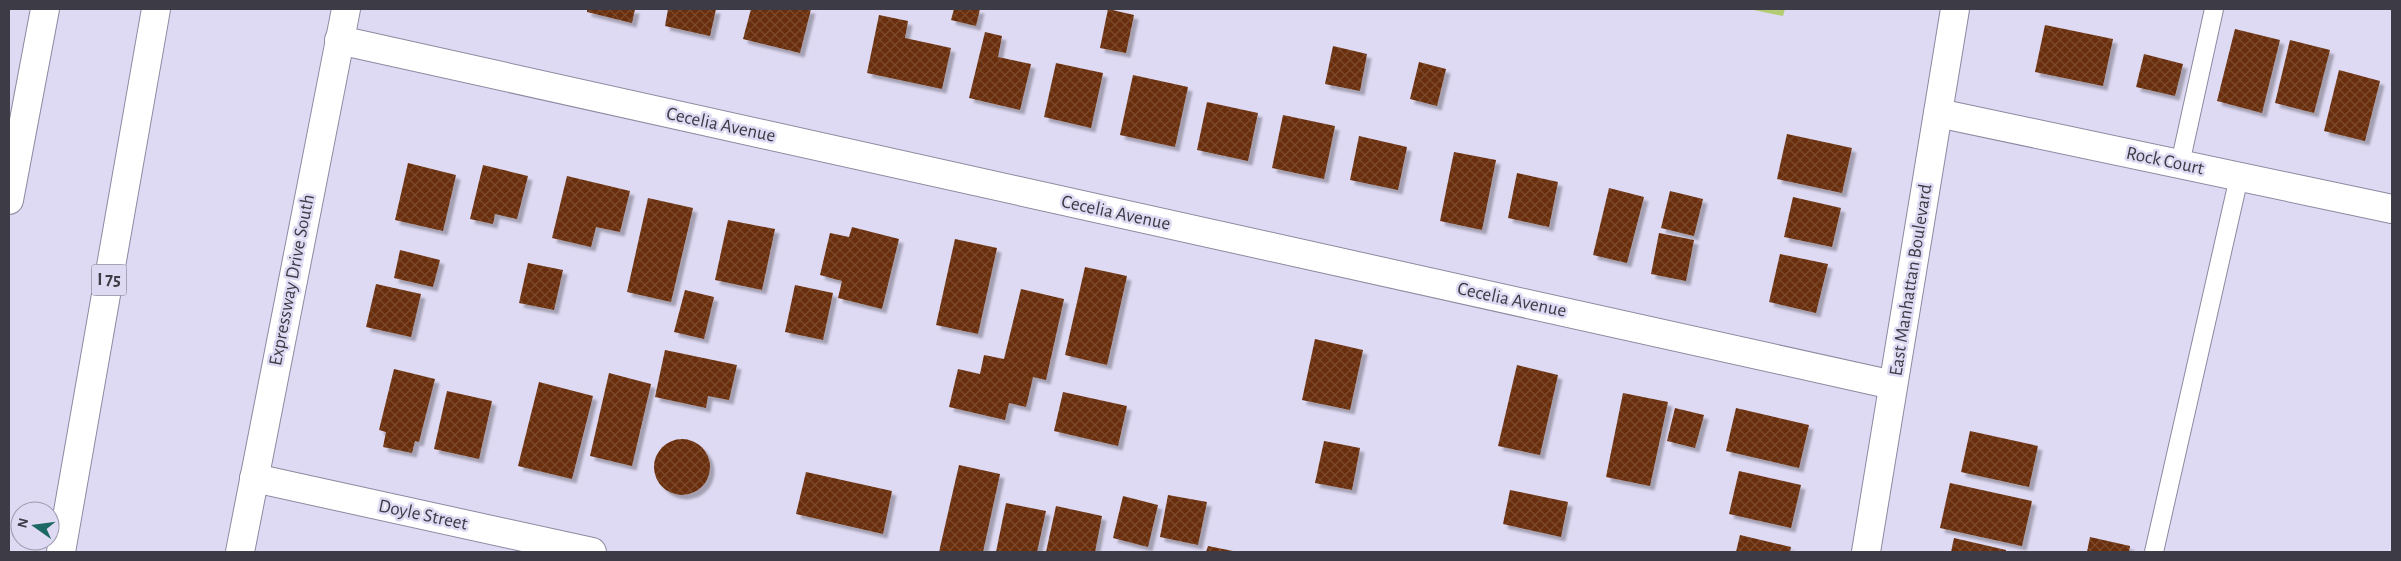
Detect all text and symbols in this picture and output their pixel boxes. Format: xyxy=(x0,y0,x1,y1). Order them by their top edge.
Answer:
street label: Cecelia Avenue xyxy=(665,104,777,146)
street label: Rock Court xyxy=(2124,144,2206,178)
street label: East Manhattan Boulevard xyxy=(1886,183,1936,377)
street label: Cecelia Avenue xyxy=(1060,192,1172,234)
street label: Expressway Drive South xyxy=(266,193,318,367)
road number: I 75 xyxy=(92,264,126,296)
street label: Cecelia Avenue xyxy=(1456,279,1568,321)
street label: Doyle Street xyxy=(377,496,469,534)
north arrow xyxy=(10,501,60,551)
text: N xyxy=(15,517,31,530)

